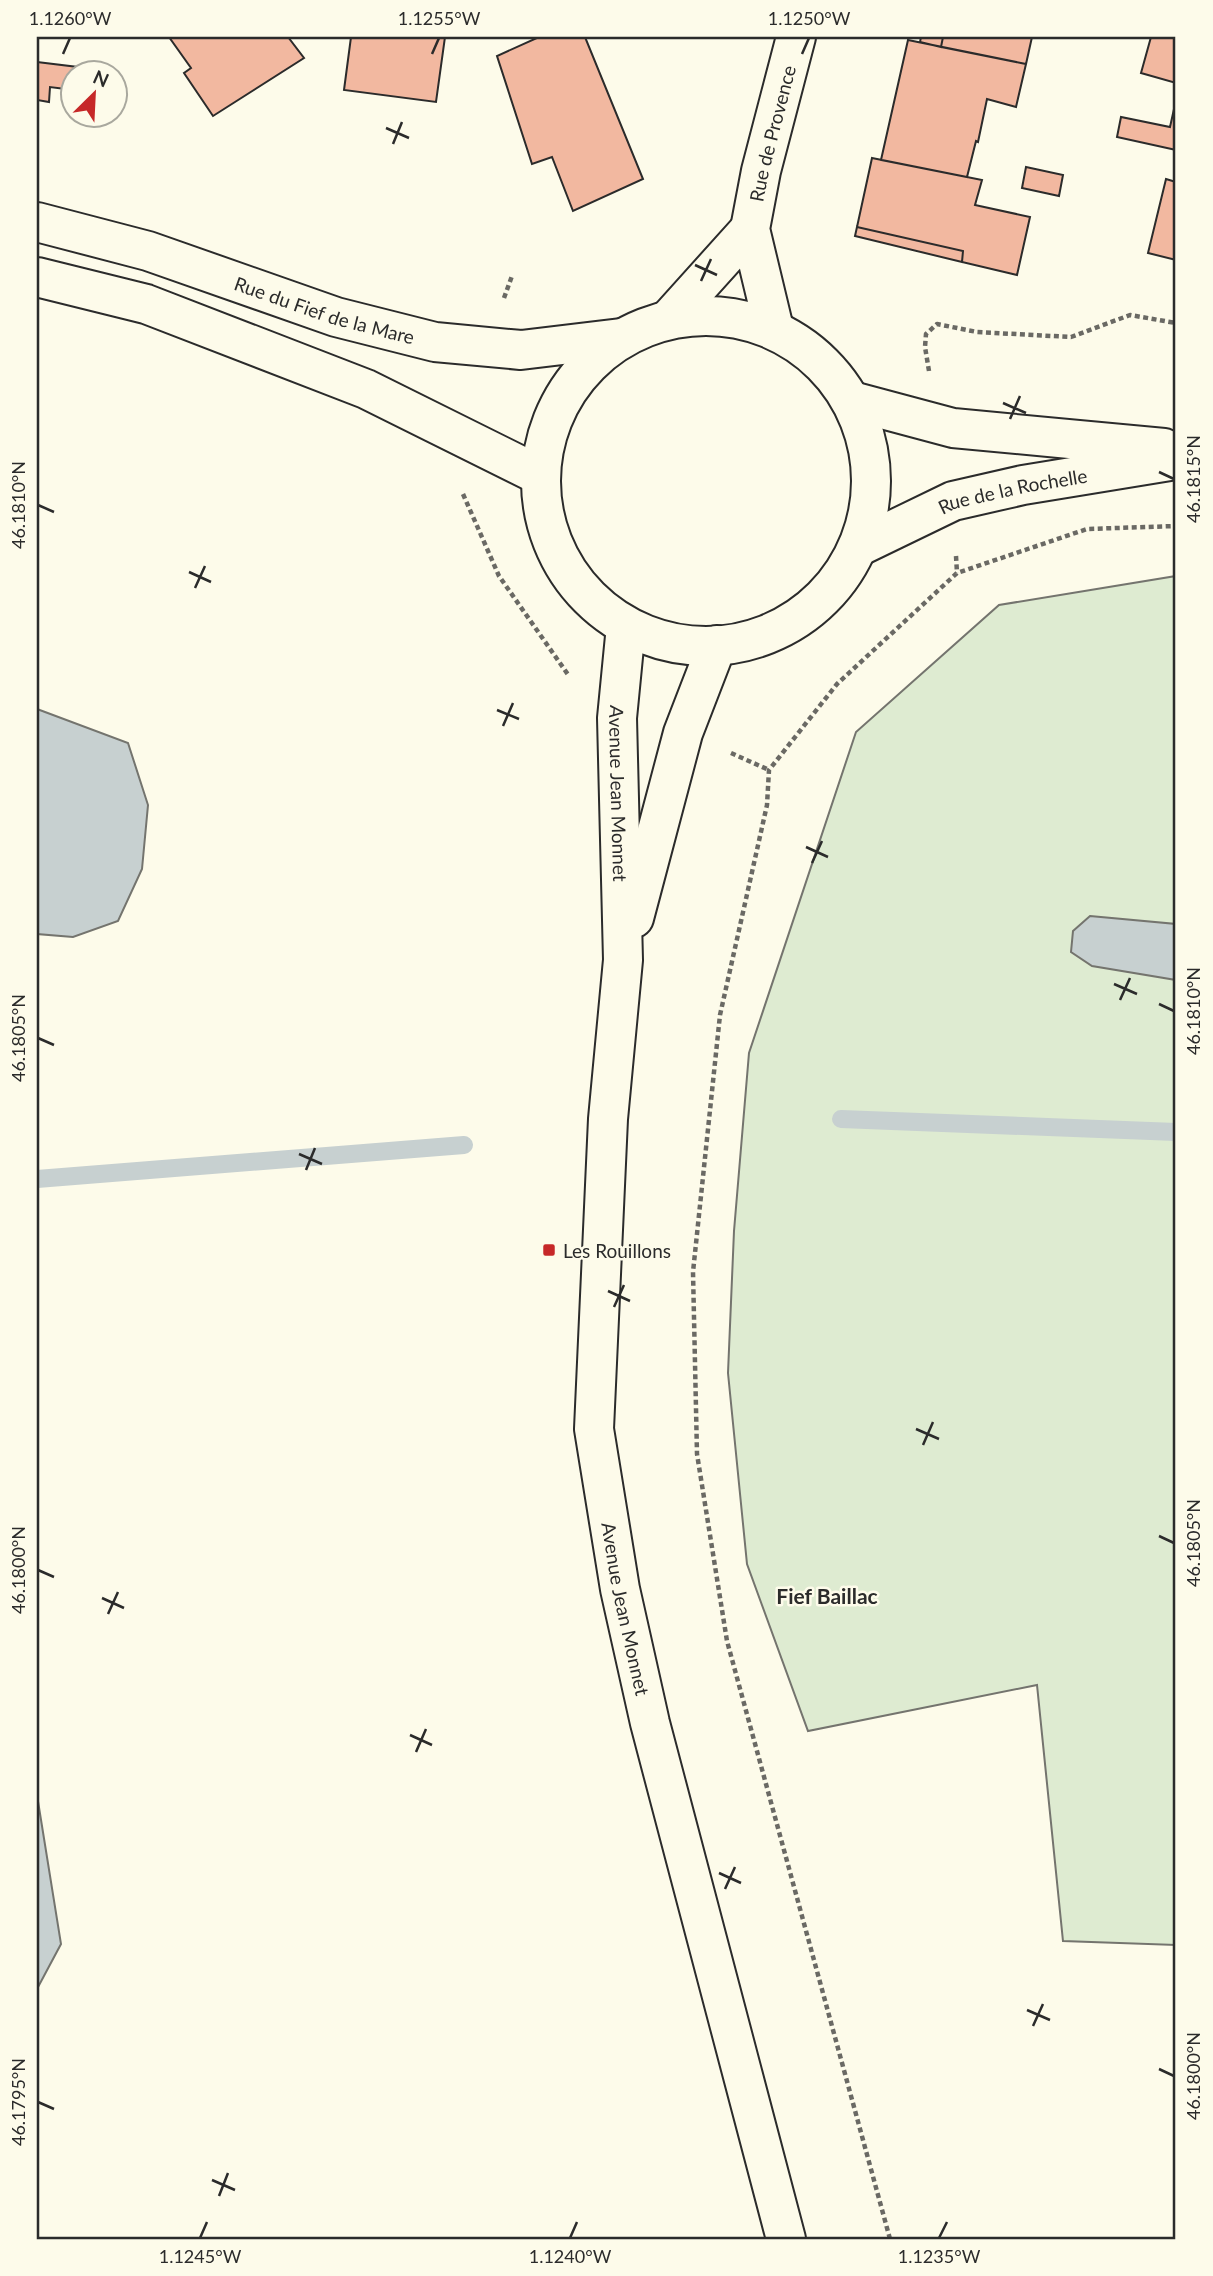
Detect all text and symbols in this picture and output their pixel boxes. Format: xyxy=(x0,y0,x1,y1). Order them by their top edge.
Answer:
text: 1.1260°W xyxy=(29,7,112,29)
text: 1.1255°W xyxy=(398,7,481,29)
text: 1.1250°W xyxy=(768,7,851,29)
north arrow xyxy=(60,60,130,130)
street label: Rue de Provence xyxy=(744,62,800,203)
text: N xyxy=(90,65,112,91)
street label: Rue du Fief de la Mare xyxy=(232,271,417,348)
text: 46.1815°N xyxy=(1182,435,1204,523)
text: 46.1810°N xyxy=(7,461,29,549)
street label: Rue de la Rochelle xyxy=(934,463,1089,518)
street label: Avenue Jean Monnet xyxy=(605,704,633,882)
text: 46.1810°N xyxy=(1182,967,1204,1055)
text: 46.1805°N xyxy=(7,994,29,1082)
place label: Les Rouillons xyxy=(563,1239,671,1262)
marker: Les Rouillons xyxy=(541,1242,557,1258)
text: 46.1805°N xyxy=(1182,1499,1204,1587)
street label: Avenue Jean Monnet xyxy=(598,1520,655,1697)
text: 46.1800°N xyxy=(7,1526,29,1614)
district label: Fief Baillac xyxy=(776,1583,878,1608)
text: 46.1800°N xyxy=(1182,2032,1204,2120)
text: 46.1795°N xyxy=(7,2058,29,2146)
text: 1.1245°W xyxy=(159,2245,242,2267)
text: 1.1240°W xyxy=(529,2245,612,2267)
text: 1.1235°W xyxy=(898,2245,981,2267)

